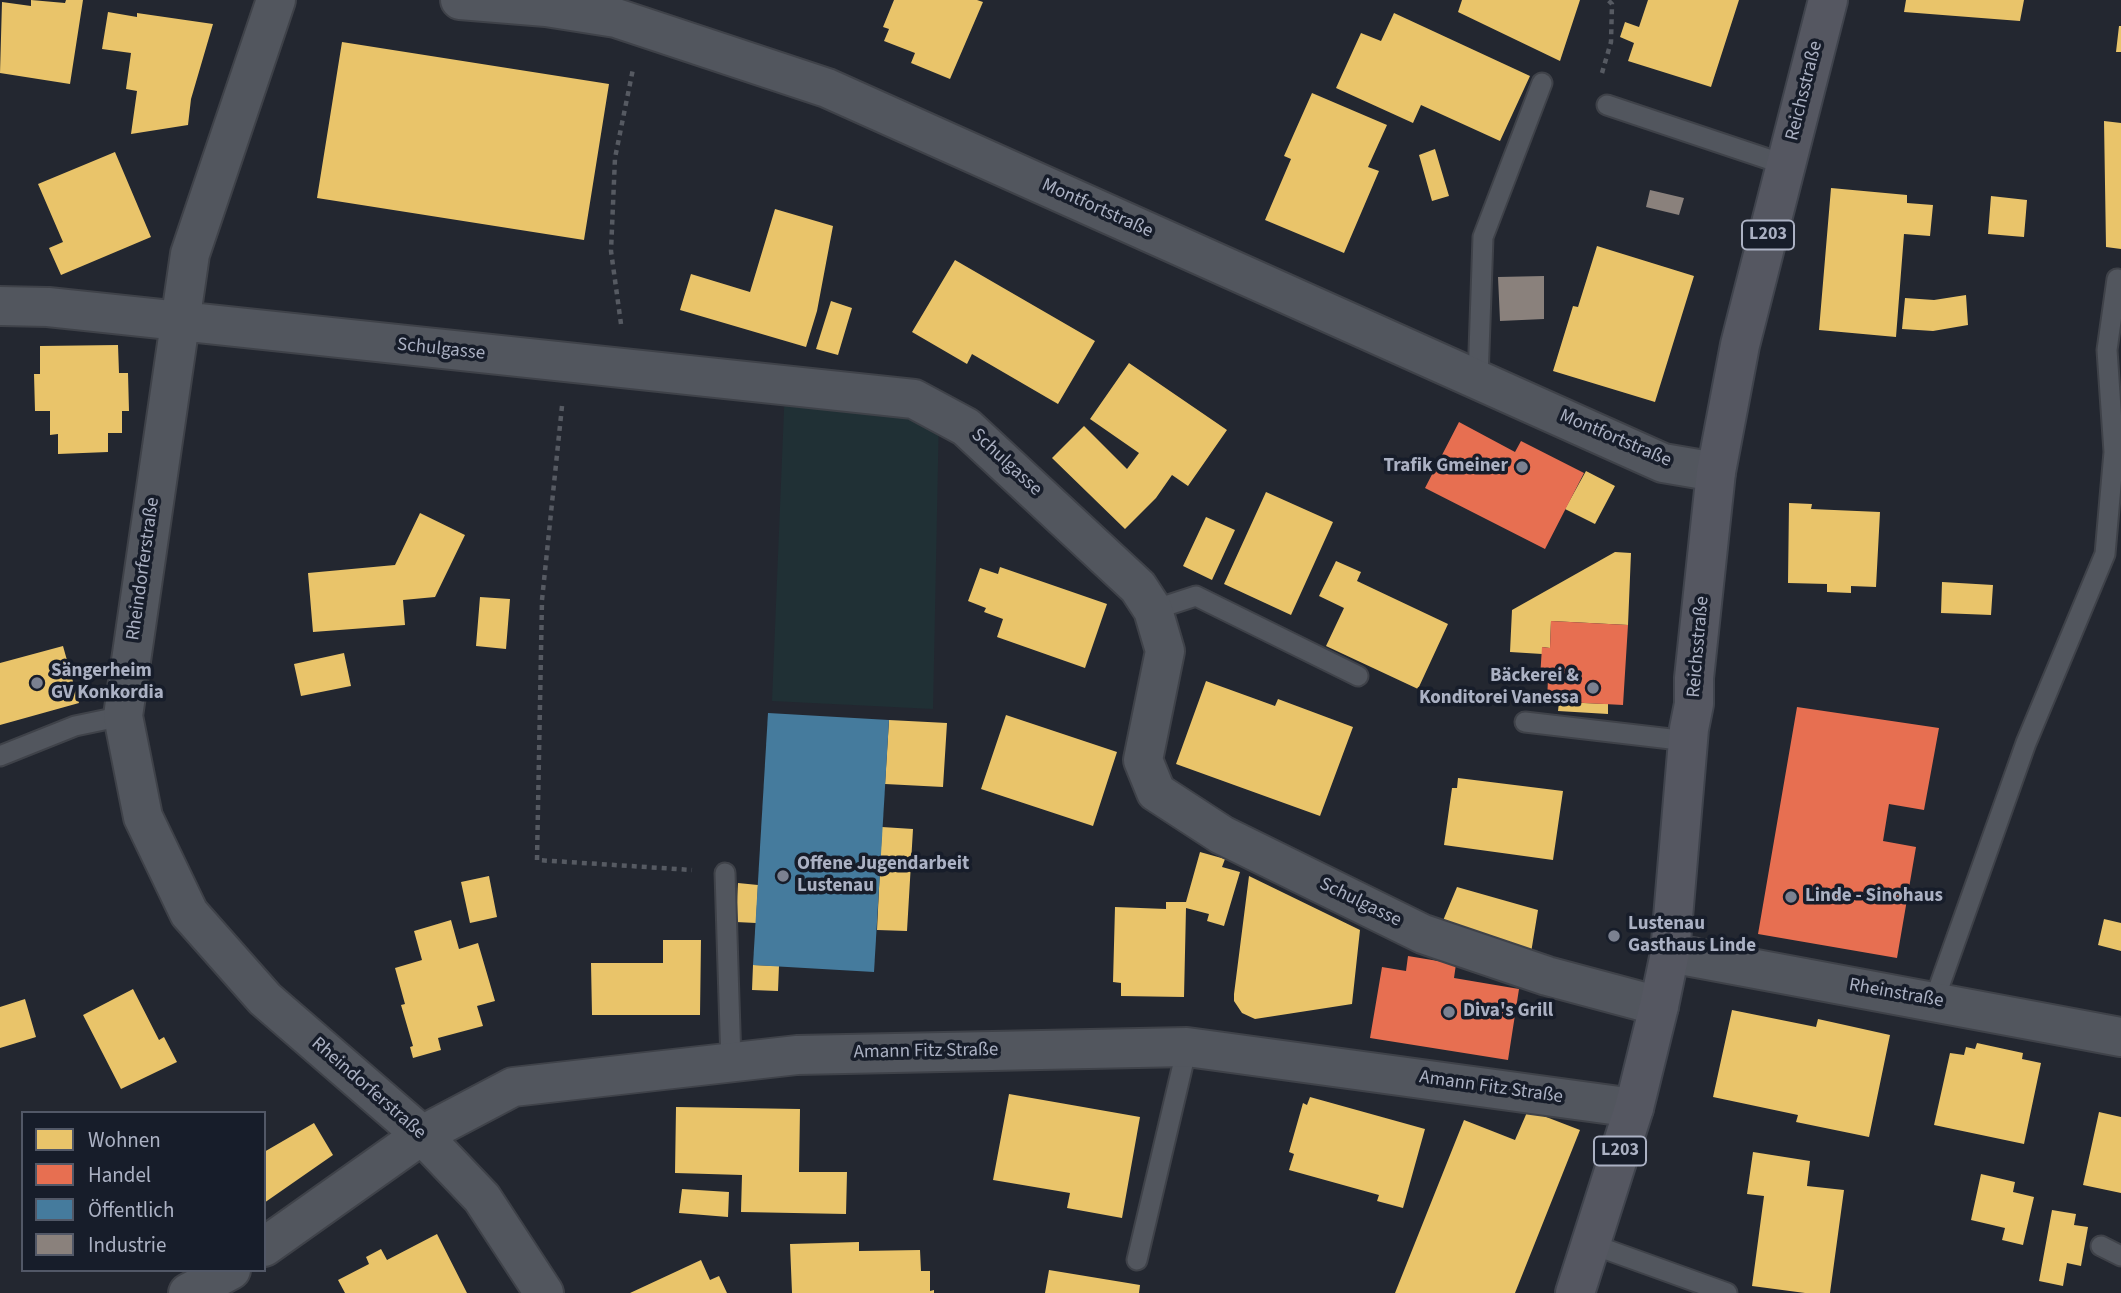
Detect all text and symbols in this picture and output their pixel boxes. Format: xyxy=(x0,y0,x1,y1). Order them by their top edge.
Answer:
street label: Reichsstraße xyxy=(1782,39,1828,143)
street label: Montfortstraße xyxy=(1038,174,1156,244)
road number: L203 xyxy=(1742,220,1794,249)
street label: Schulgasse xyxy=(396,334,486,366)
street label: Montfortstraße xyxy=(1556,405,1674,473)
street label: Schulgasse xyxy=(966,424,1046,502)
place label: Trafik Gmeiner xyxy=(1383,456,1508,478)
marker: Trafik Gmeiner xyxy=(1514,459,1530,475)
street label: Rheindorferstraße xyxy=(123,496,165,642)
street label: Reichsstraße xyxy=(1683,595,1715,699)
place label: Sängerheim GV Konkordia xyxy=(51,661,164,705)
place label: Bäckerei & Konditorei Vanessa xyxy=(1419,666,1579,710)
marker: Sängerheim GV Konkordia xyxy=(29,675,45,691)
marker: Bäckerei & Konditorei Vanessa xyxy=(1585,680,1601,696)
place label: Offene Jugendarbeit Lustenau xyxy=(797,854,969,898)
marker: Offene Jugendarbeit Lustenau xyxy=(775,868,791,884)
street label: Schulgasse xyxy=(1315,873,1405,933)
place label: Linde - Sinohaus xyxy=(1805,886,1943,908)
marker: Linde - Sinohaus xyxy=(1783,889,1799,905)
place label: Lustenau Gasthaus Linde xyxy=(1628,914,1756,958)
marker: Lustenau Gasthaus Linde xyxy=(1606,928,1622,944)
street label: Rheinstraße xyxy=(1847,974,1945,1014)
place label: Diva's Grill xyxy=(1463,1001,1553,1023)
marker: Diva's Grill xyxy=(1441,1004,1457,1020)
street label: Rheindorferstraße xyxy=(306,1033,430,1145)
street label: Amann Fitz Straße xyxy=(853,1039,999,1065)
street label: Amann Fitz Straße xyxy=(1418,1067,1564,1109)
legend xyxy=(21,1111,266,1272)
text: Wohnen xyxy=(88,1125,161,1155)
road number: L203 xyxy=(1594,1136,1646,1166)
text: Handel xyxy=(88,1160,151,1190)
text: Öffentlich xyxy=(88,1195,174,1225)
text: Industrie xyxy=(88,1230,166,1260)

